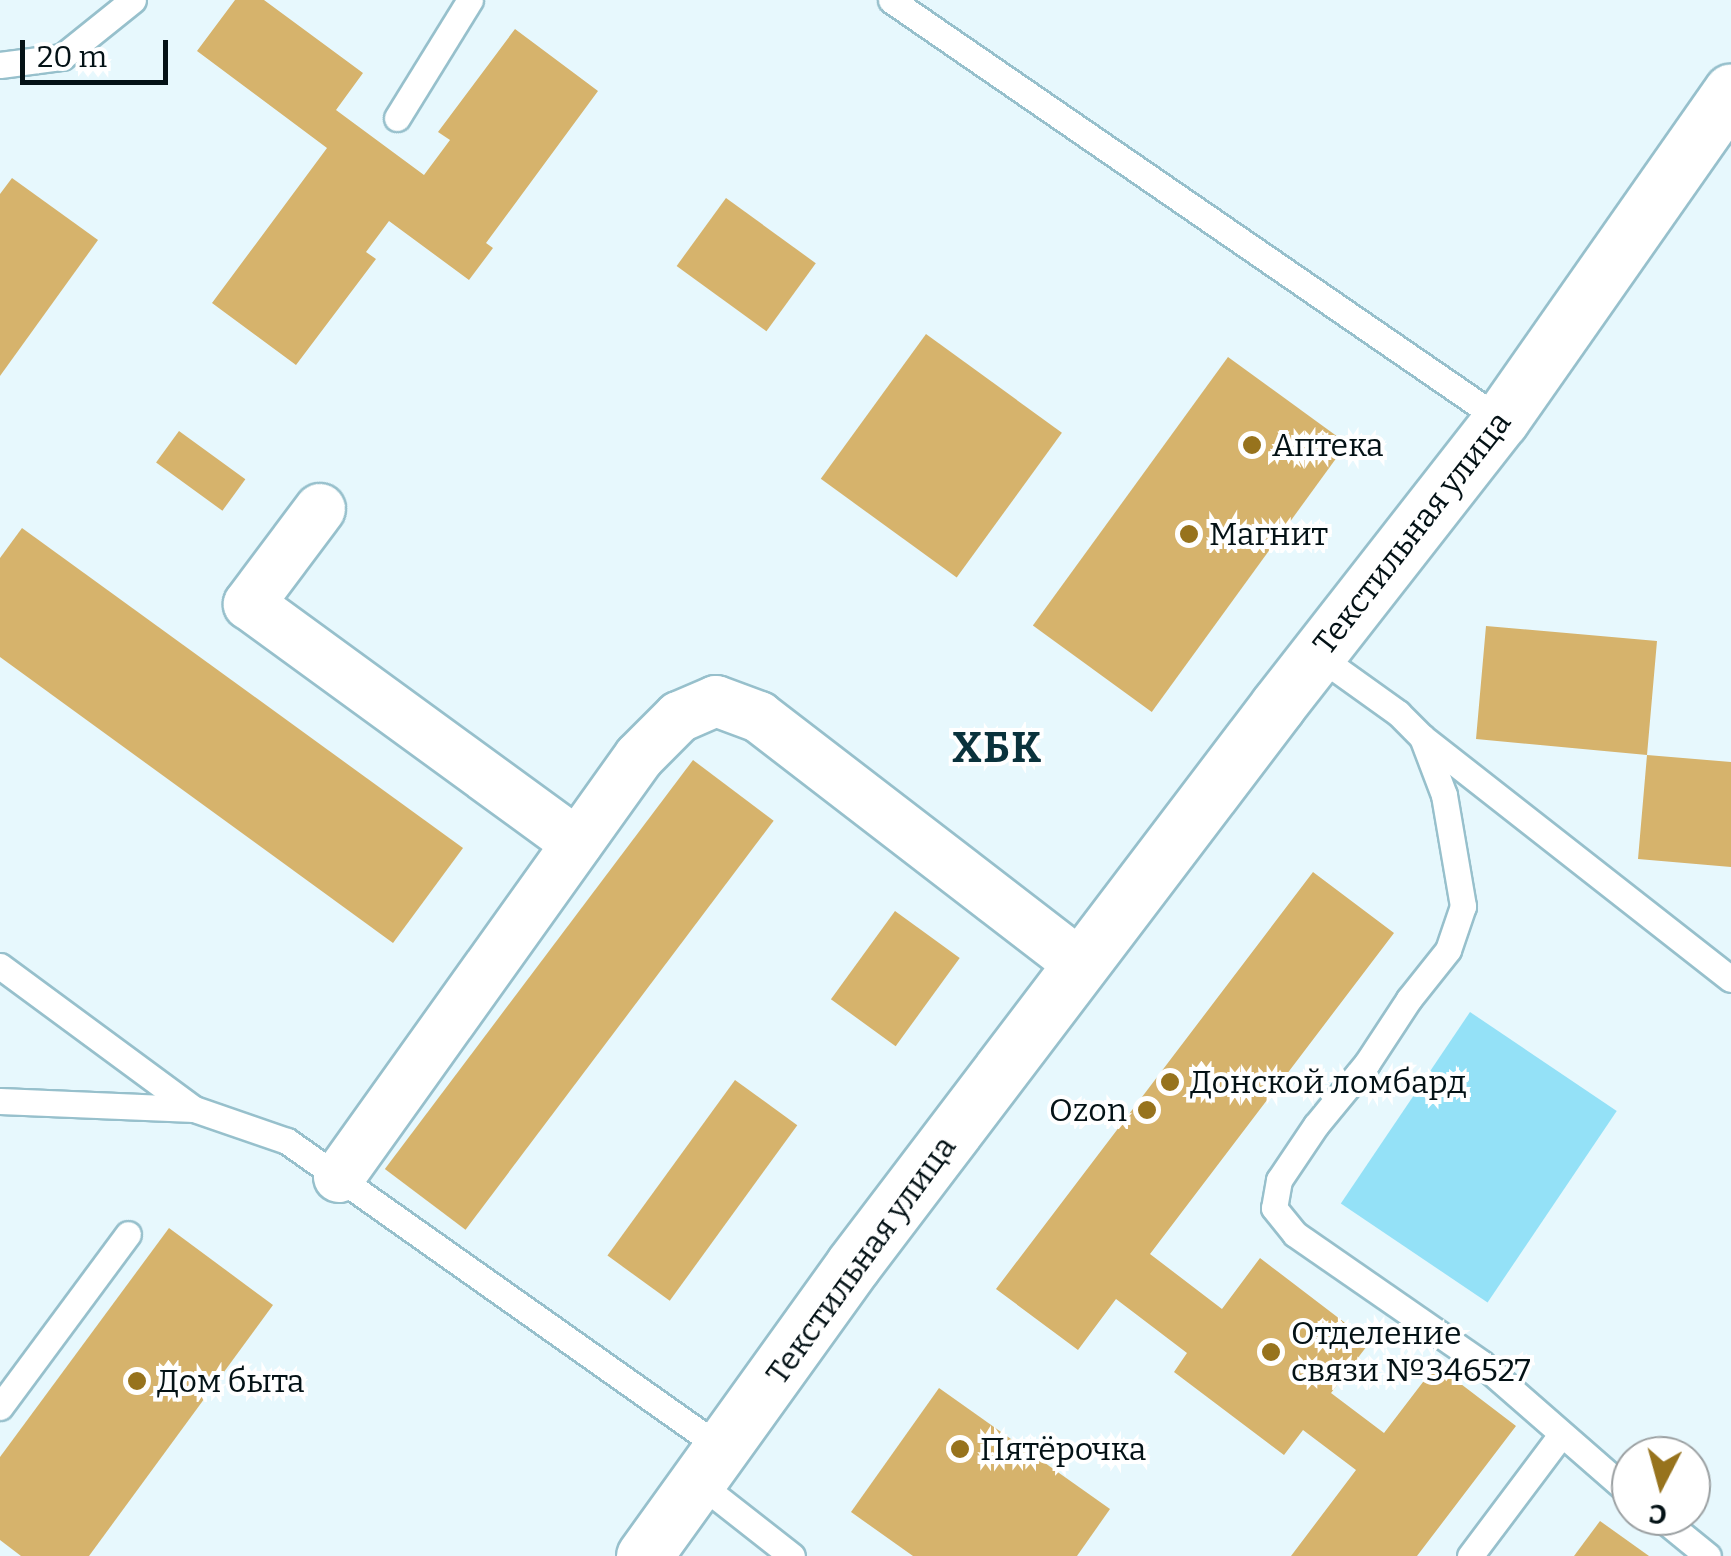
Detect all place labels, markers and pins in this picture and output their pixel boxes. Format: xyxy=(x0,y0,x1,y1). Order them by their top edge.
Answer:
place label: Аптека xyxy=(1272,426,1384,464)
marker: Аптека xyxy=(1241,434,1263,456)
place label: Магнит xyxy=(1209,515,1328,553)
marker: Магнит xyxy=(1178,523,1200,545)
place label: Донской ломбард xyxy=(1190,1063,1467,1101)
marker: Донской ломбард xyxy=(1159,1071,1181,1093)
place label: Ozon xyxy=(1049,1091,1127,1129)
marker: Ozon xyxy=(1136,1099,1158,1121)
place label: Отделение связи №346527 xyxy=(1291,1315,1531,1390)
marker: Отделение связи №346527 xyxy=(1260,1341,1282,1363)
place label: Дом быта xyxy=(157,1362,305,1400)
marker: Дом быта xyxy=(126,1370,148,1392)
place label: Пятёрочка xyxy=(980,1430,1146,1468)
marker: Пятёрочка xyxy=(949,1438,971,1460)

